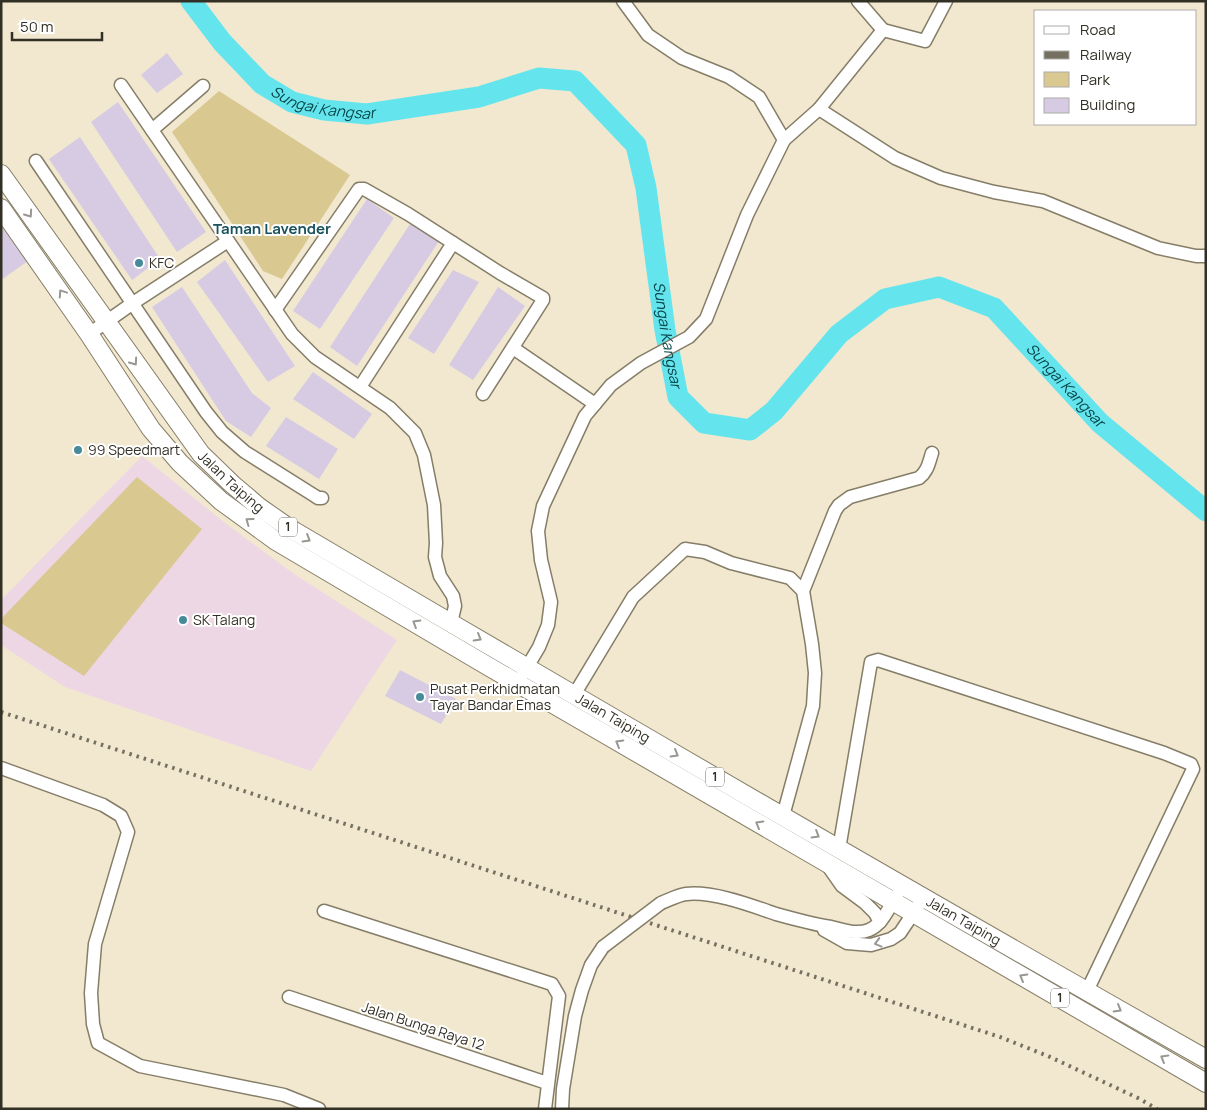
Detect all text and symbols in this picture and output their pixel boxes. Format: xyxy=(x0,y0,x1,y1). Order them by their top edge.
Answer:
scale bar xyxy=(12,10,102,42)
legend xyxy=(1034,10,1197,125)
text: 50 m xyxy=(20,16,54,37)
text: Road xyxy=(1080,19,1116,40)
text: Railway xyxy=(1080,44,1132,65)
text: Park xyxy=(1080,69,1110,90)
water label: Sungai Kangsar xyxy=(267,81,379,124)
text: Building xyxy=(1080,94,1135,115)
one-way arrow xyxy=(23,208,32,218)
district label: Taman Lavender xyxy=(213,218,331,239)
place label: KFC xyxy=(149,253,174,272)
marker: KFC xyxy=(133,257,145,269)
water label: Sungai Kangsar xyxy=(649,280,688,392)
one-way arrow xyxy=(59,290,68,299)
water label: Sungai Kangsar xyxy=(1022,338,1111,434)
one-way arrow xyxy=(128,356,137,366)
place label: 99 Speedmart xyxy=(88,440,180,459)
marker: 99 Speedmart xyxy=(72,444,84,456)
street label: Jalan Taiping xyxy=(194,446,268,516)
road number: 1 xyxy=(279,518,297,536)
one-way arrow xyxy=(246,519,255,527)
one-way arrow xyxy=(302,532,311,542)
place label: SK Talang xyxy=(193,610,255,629)
marker: SK Talang xyxy=(177,614,189,626)
one-way arrow xyxy=(412,620,421,630)
one-way arrow xyxy=(472,632,481,642)
place label: Pusat Perkhidmatan Tayar Bandar Emas xyxy=(430,679,560,714)
street label: Jalan Taiping xyxy=(573,688,654,747)
marker: Pusat Perkhidmatan Tayar Bandar Emas xyxy=(414,691,426,703)
one-way arrow xyxy=(615,739,624,749)
one-way arrow xyxy=(670,747,679,757)
road number: 1 xyxy=(706,768,724,786)
one-way arrow xyxy=(756,821,765,831)
one-way arrow xyxy=(810,829,819,839)
street label: Jalan Taiping xyxy=(923,891,1005,949)
one-way arrow xyxy=(874,937,882,947)
one-way arrow xyxy=(1019,973,1028,983)
road number: 1 xyxy=(1051,988,1069,1008)
street label: Jalan Bunga Raya 12 xyxy=(359,997,487,1054)
one-way arrow xyxy=(1112,1002,1121,1012)
one-way arrow xyxy=(1160,1055,1169,1065)

